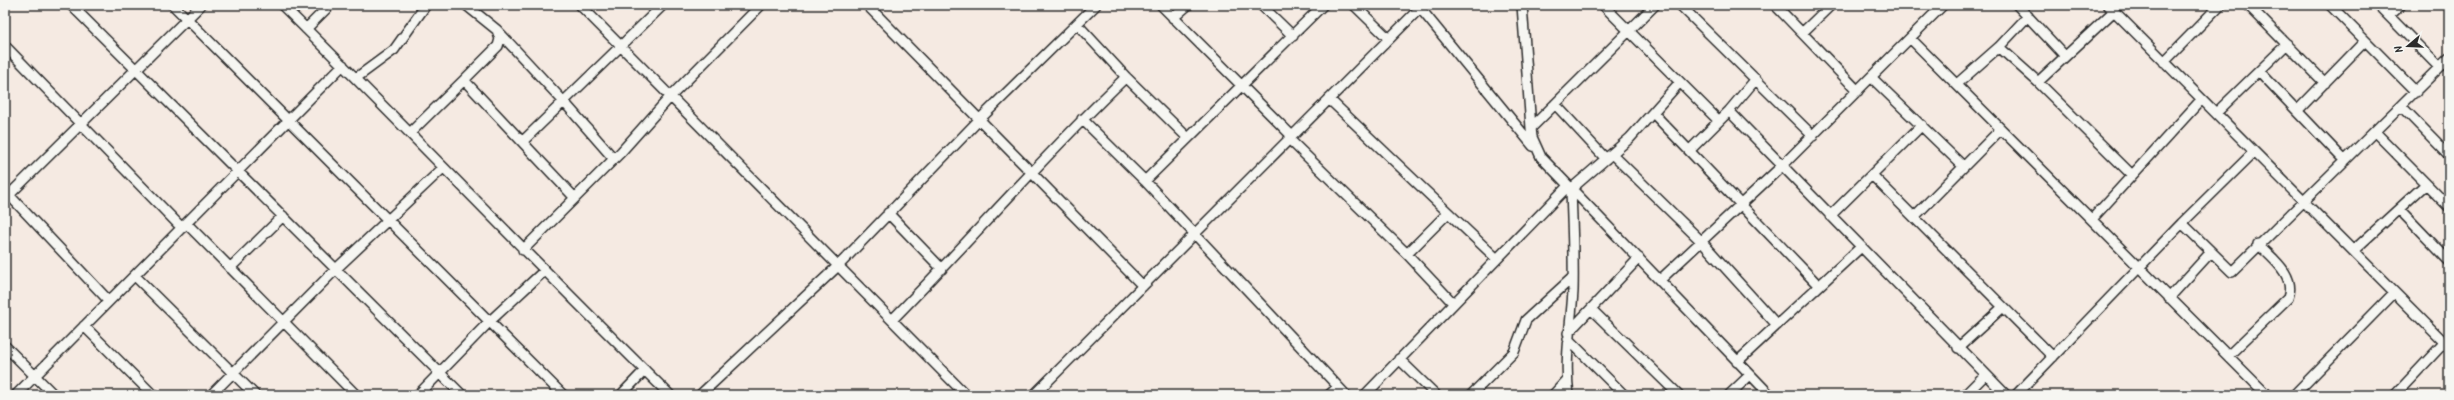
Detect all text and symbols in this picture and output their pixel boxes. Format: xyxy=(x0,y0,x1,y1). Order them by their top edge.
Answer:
north arrow xyxy=(2388,26,2428,66)
text: N xyxy=(2390,43,2409,55)

